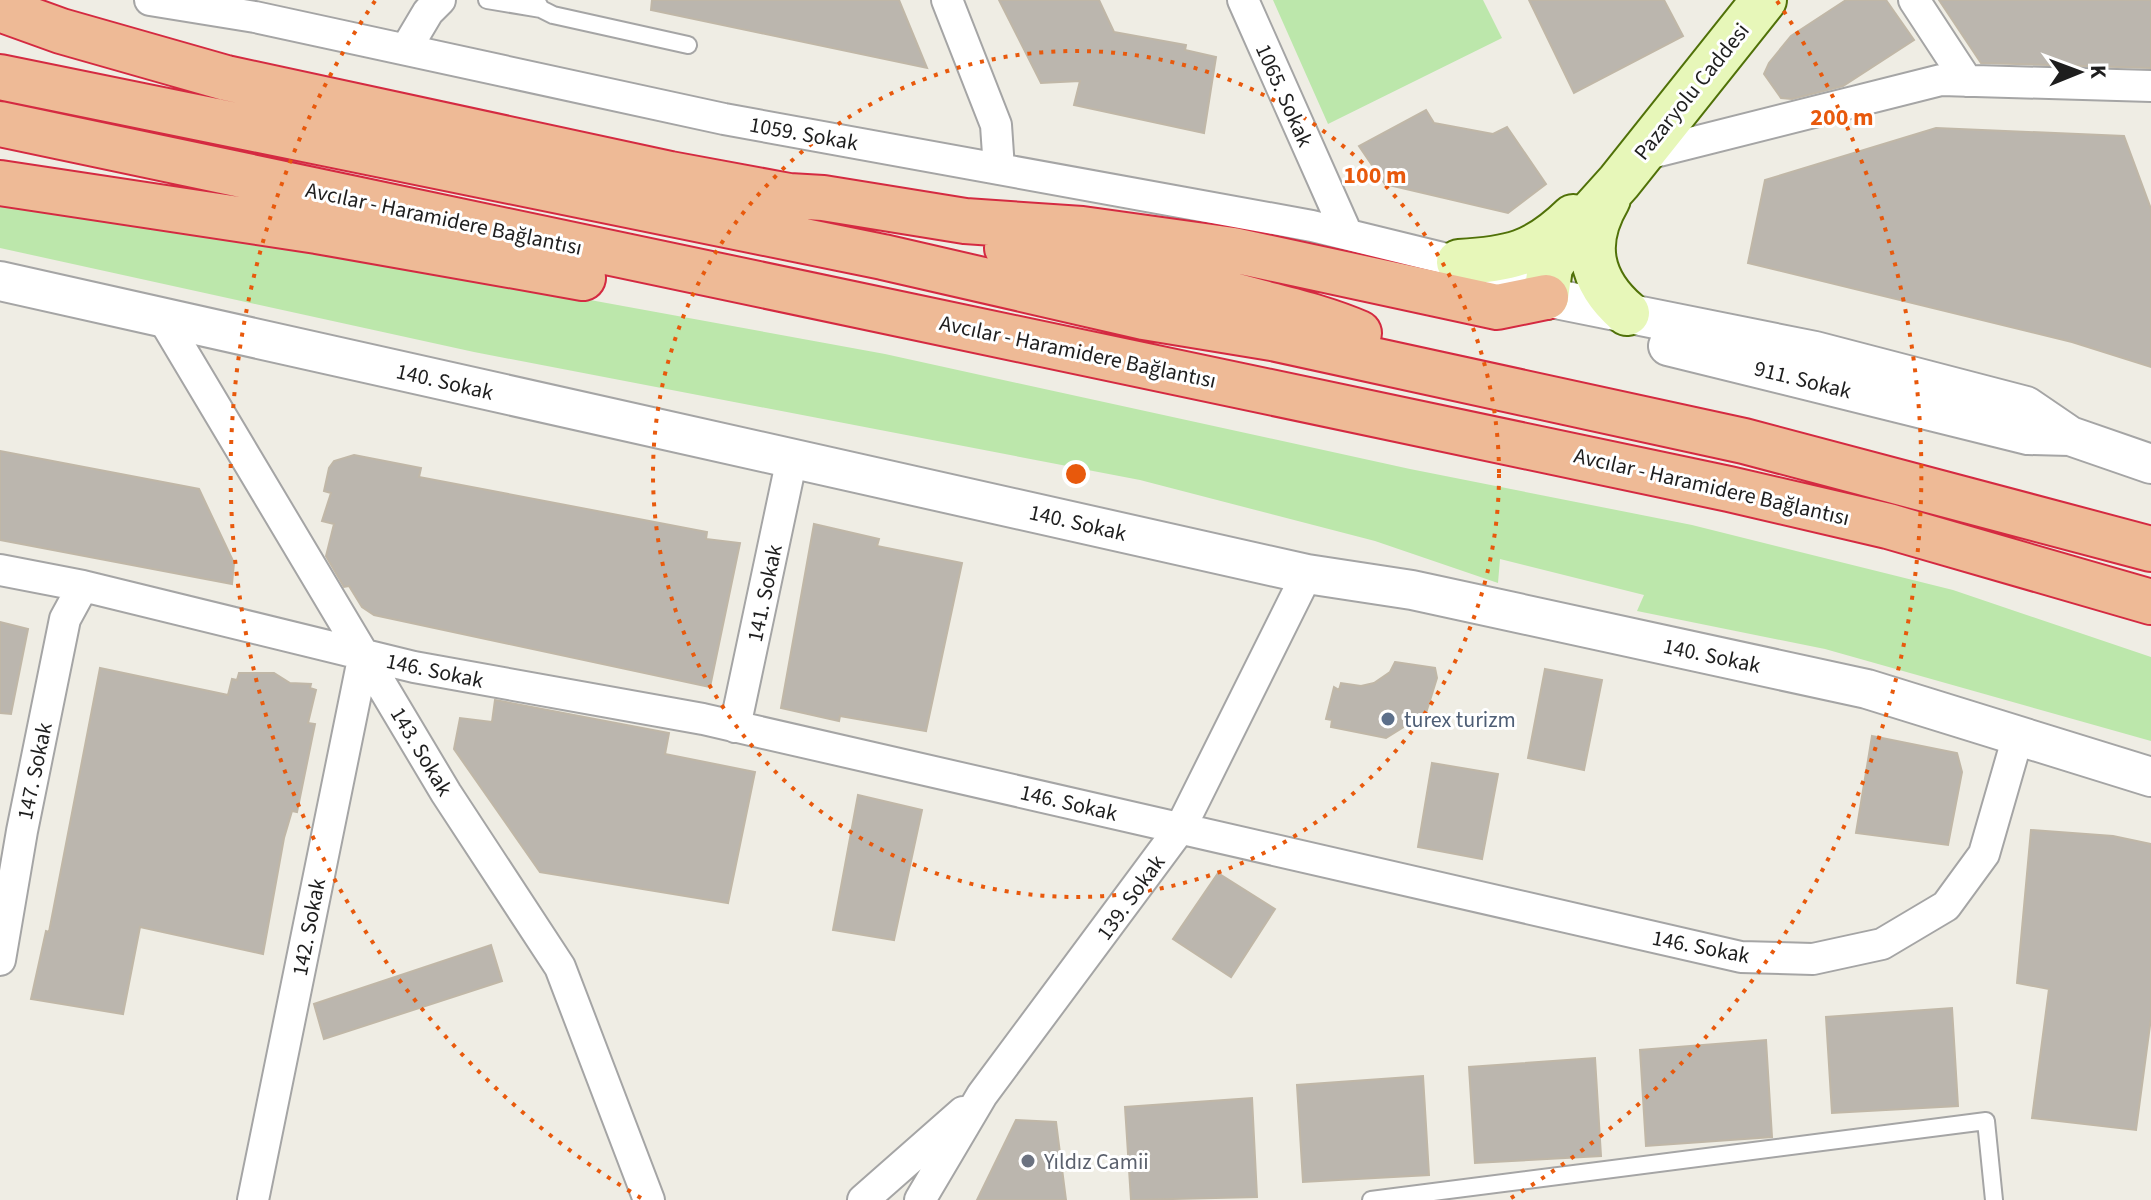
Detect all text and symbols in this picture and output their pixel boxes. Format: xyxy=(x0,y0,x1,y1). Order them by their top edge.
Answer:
street label: Pazaryolu Caddesi xyxy=(1626,16,1757,167)
north arrow xyxy=(2039,32,2119,112)
street label: 1065. Sokak xyxy=(1247,39,1321,152)
text: K xyxy=(2082,65,2114,79)
text: 200 m xyxy=(1810,100,1874,135)
street label: 1059. Sokak xyxy=(747,109,861,159)
text: 100 m xyxy=(1343,158,1407,193)
street label: Avcılar - Haramidere Bağlantısı xyxy=(303,174,585,264)
street label: Avcılar - Haramidere Bağlantısı xyxy=(937,307,1219,397)
street label: 911. Sokak xyxy=(1751,352,1855,407)
street label: 140. Sokak xyxy=(393,355,497,409)
street label: Avcılar - Haramidere Bağlantısı xyxy=(1571,440,1853,534)
centre of rings xyxy=(1062,460,1090,488)
street label: 140. Sokak xyxy=(1026,496,1130,550)
street label: 141. Sokak xyxy=(739,541,791,645)
street label: 140. Sokak xyxy=(1660,630,1764,682)
street label: 146. Sokak xyxy=(383,645,487,697)
street label: 143. Sokak xyxy=(382,701,460,802)
place label: turex turizm xyxy=(1404,704,1516,736)
marker: turex turizm xyxy=(1379,710,1397,728)
street label: 147. Sokak xyxy=(9,719,61,823)
street label: 146. Sokak xyxy=(1017,776,1121,830)
street label: 139. Sokak xyxy=(1089,848,1173,947)
street label: 142. Sokak xyxy=(284,875,334,979)
street label: 146. Sokak xyxy=(1649,922,1753,972)
place label: Yıldız Camii xyxy=(1043,1146,1149,1178)
marker: Yıldız Camii xyxy=(1019,1152,1037,1170)

